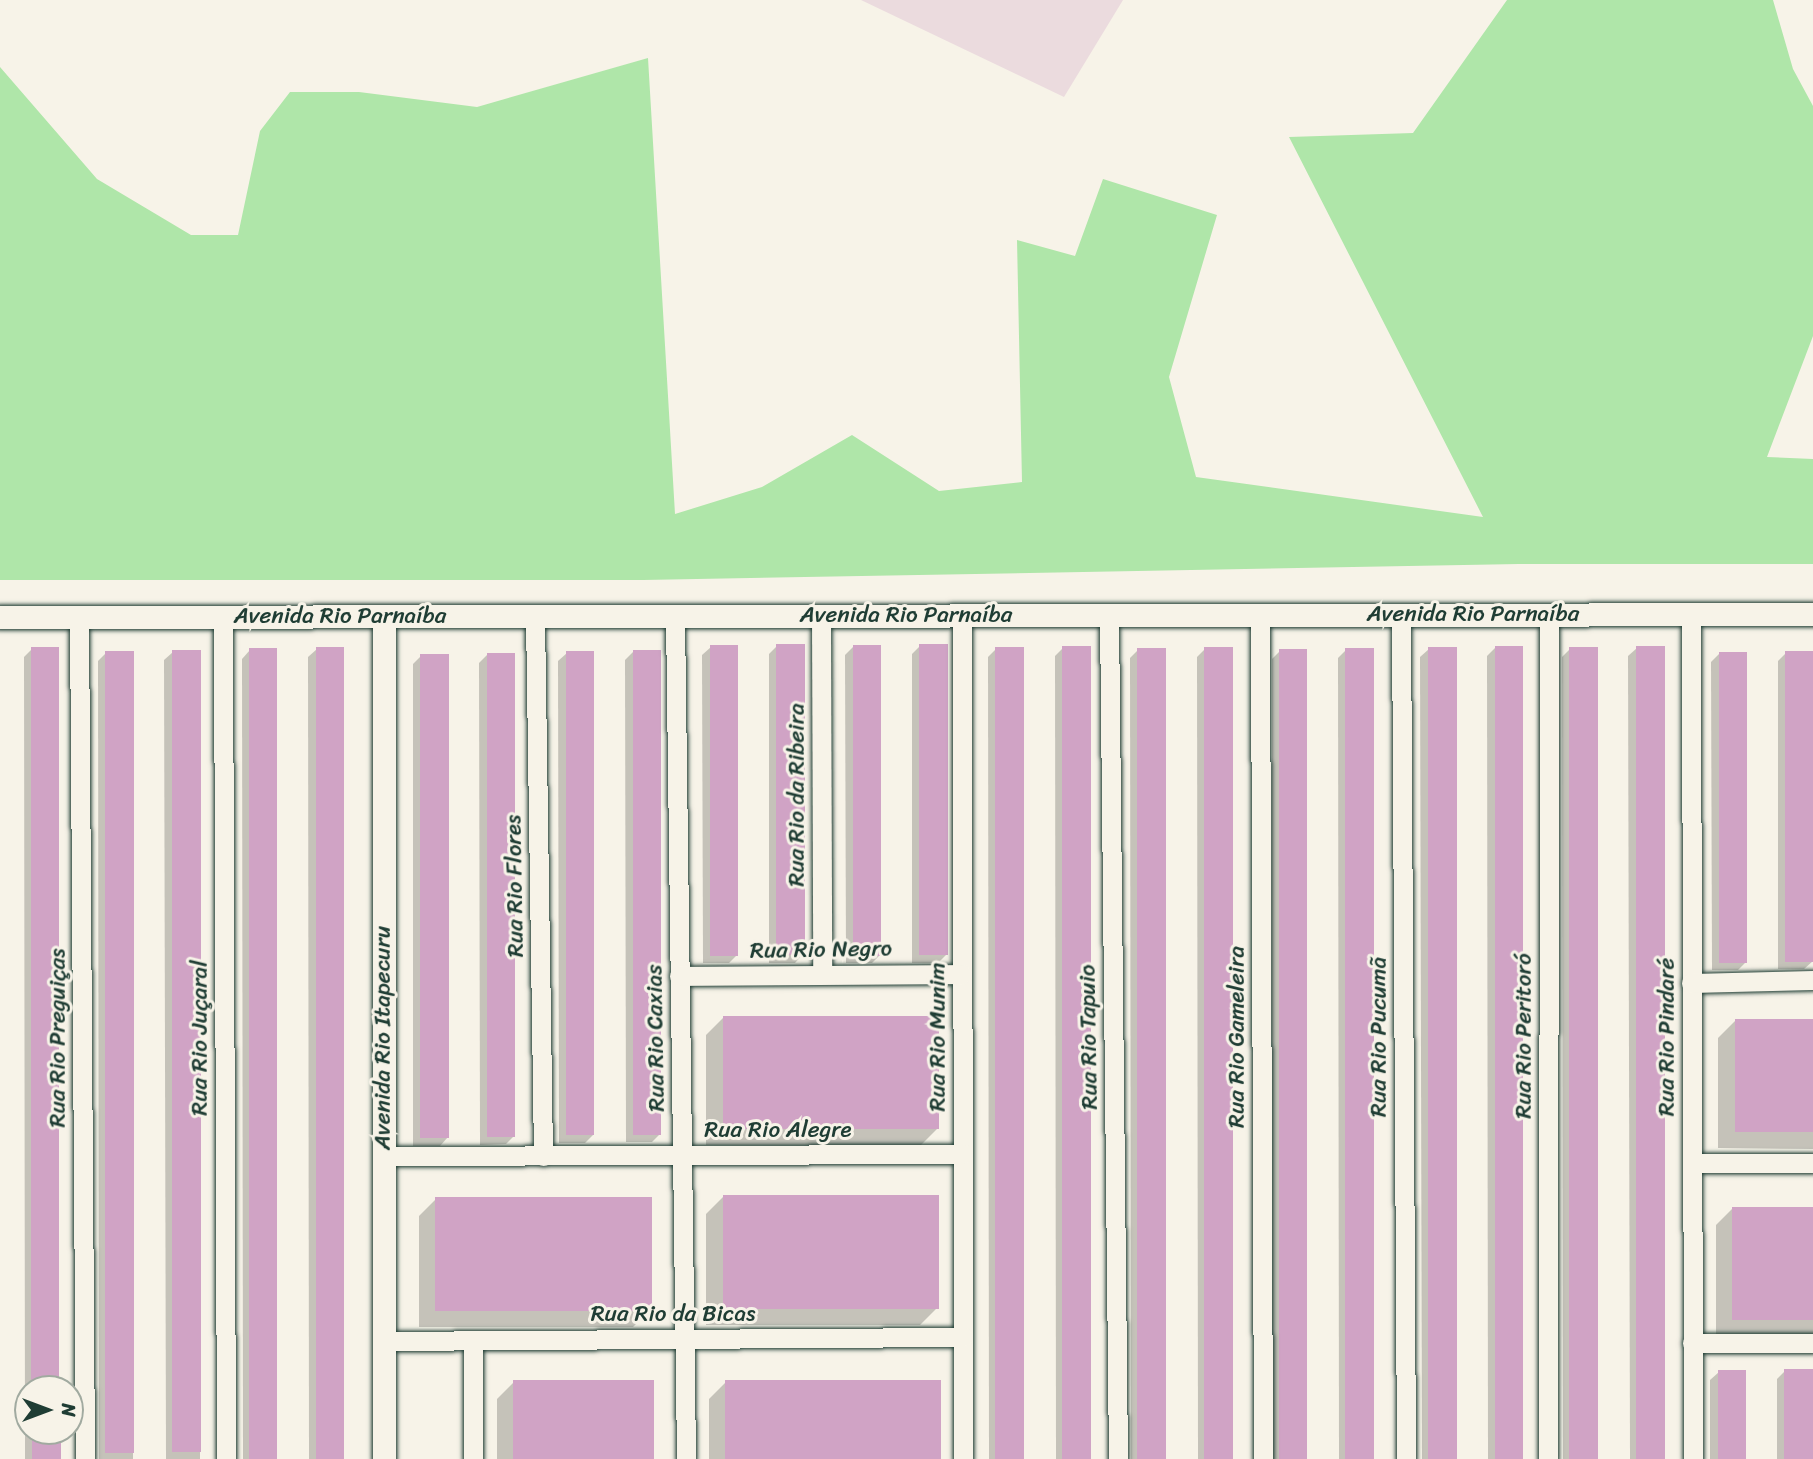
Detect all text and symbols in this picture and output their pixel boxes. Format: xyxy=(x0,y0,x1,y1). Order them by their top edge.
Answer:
street label: Avenida Rio Parnaíba xyxy=(1366,600,1580,628)
street label: Avenida Rio Parnaíba xyxy=(799,601,1013,629)
street label: Avenida Rio Parnaíba xyxy=(233,602,447,630)
street label: Rua Rio da Ribeira xyxy=(783,703,811,887)
street label: Rua Rio Flores xyxy=(500,814,530,958)
street label: Avenida Rio Itapecuru xyxy=(369,926,397,1150)
street label: Rua Rio Negro xyxy=(750,935,892,965)
street label: Rua Rio Gameleira xyxy=(1223,946,1251,1128)
street label: Rua Rio Preguiças xyxy=(44,948,72,1128)
street label: Rua Rio Peritoró xyxy=(1510,953,1538,1119)
street label: Rua Rio Pucumã xyxy=(1365,956,1393,1118)
street label: Rua Rio Pindaré xyxy=(1653,957,1681,1117)
street label: Rua Rio Juçaral xyxy=(186,960,214,1116)
street label: Rua Rio Munim xyxy=(924,962,952,1112)
street label: Rua Rio Tapuio xyxy=(1074,963,1104,1111)
street label: Rua Rio Caxias xyxy=(641,964,671,1112)
street label: Rua Rio Alegre xyxy=(704,1116,852,1144)
street label: Rua Rio da Bicas xyxy=(590,1300,756,1328)
north arrow xyxy=(14,1375,84,1445)
text: N xyxy=(52,1403,85,1417)

